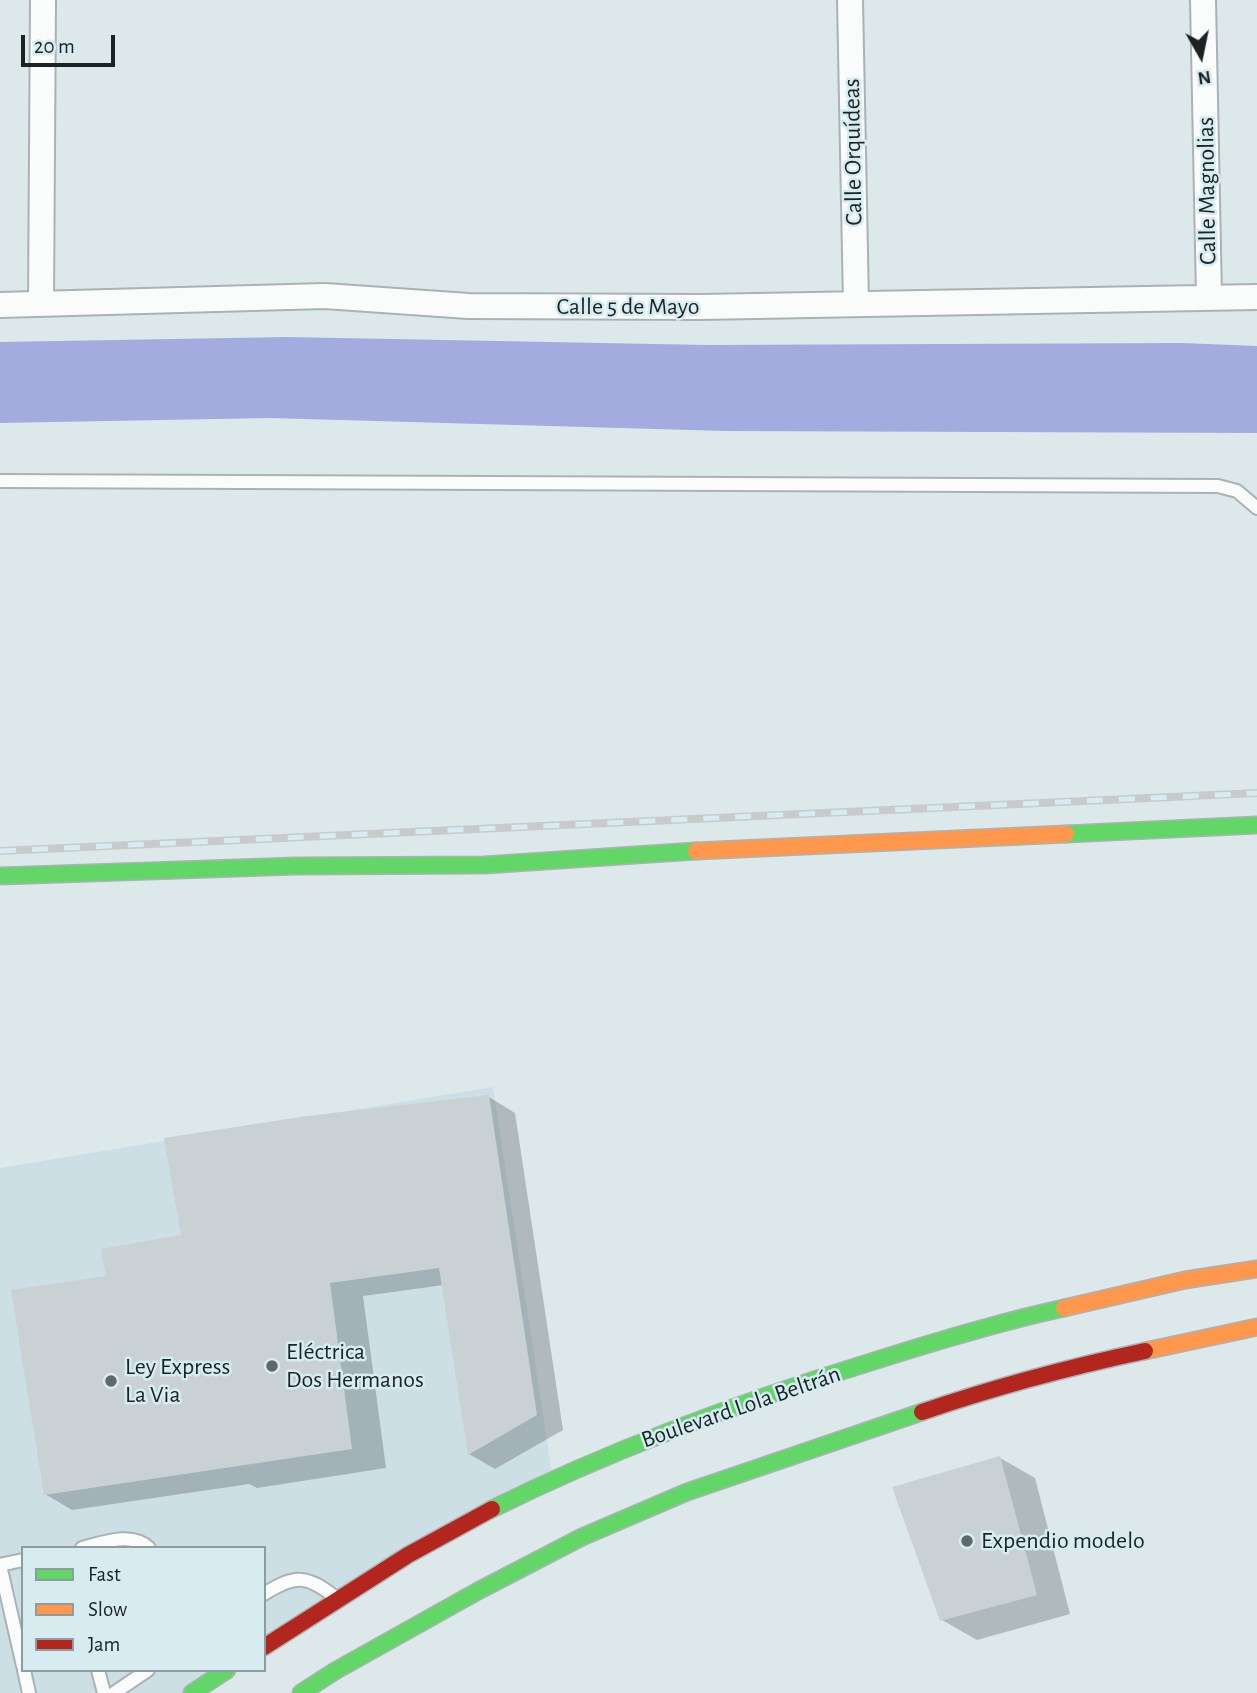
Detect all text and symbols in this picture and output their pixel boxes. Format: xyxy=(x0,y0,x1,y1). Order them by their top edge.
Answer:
scale bar xyxy=(24,21,119,65)
north arrow xyxy=(1166,21,1236,91)
text: 20 m xyxy=(34,36,75,57)
text: N xyxy=(1196,67,1212,88)
street label: Calle Orquídeas xyxy=(837,78,869,226)
street label: Calle Magnolias xyxy=(1191,117,1223,265)
street label: Calle 5 de Mayo xyxy=(556,293,700,321)
place label: Eléctrica Dos Hermanos xyxy=(286,1338,424,1394)
place label: Ley Express La Via xyxy=(125,1353,230,1409)
marker: Eléctrica Dos Hermanos xyxy=(264,1358,280,1374)
street label: Boulevard Lola Beltrán xyxy=(638,1359,844,1455)
marker: Ley Express La Via xyxy=(103,1373,119,1389)
place label: Expendio modelo xyxy=(981,1527,1145,1555)
marker: Expendio modelo xyxy=(959,1533,975,1549)
legend xyxy=(21,1546,266,1672)
text: Fast xyxy=(88,1564,121,1585)
text: Slow xyxy=(88,1599,127,1620)
text: Jam xyxy=(88,1634,120,1655)

